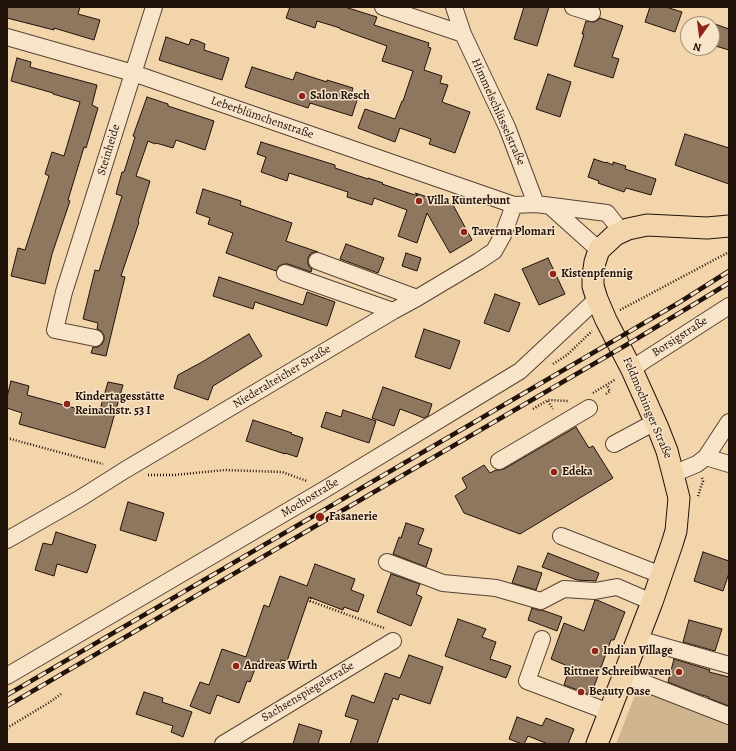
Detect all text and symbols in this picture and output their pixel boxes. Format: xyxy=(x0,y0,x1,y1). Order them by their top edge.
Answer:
north arrow xyxy=(680,16,720,56)
text: N xyxy=(692,39,703,55)
street label: Himmelschlüsselstraße xyxy=(468,56,528,168)
place label: Salon Resch xyxy=(310,89,370,103)
marker: Salon Resch xyxy=(297,91,307,101)
street label: Leberblümchenstraße xyxy=(209,94,315,142)
street label: Steinheide xyxy=(94,123,124,177)
place label: Villa Kunterbunt xyxy=(427,194,510,208)
marker: Villa Kunterbunt xyxy=(414,196,424,206)
place label: Taverna Plomari xyxy=(472,225,555,239)
marker: Taverna Plomari xyxy=(459,227,469,237)
place label: Kistenpfennig xyxy=(561,267,633,281)
marker: Kistenpfennig xyxy=(548,269,558,279)
street label: Borsigstraße xyxy=(650,314,710,360)
street label: Niederalteicher Straße xyxy=(231,342,333,412)
street label: Feldmochinger Straße xyxy=(619,355,675,461)
place label: Kindertagesstätte Reinachstr. 53 I xyxy=(75,390,164,418)
marker: Kindertagesstätte Reinachstr. 53 I xyxy=(62,399,72,409)
place label: Edeka xyxy=(562,465,593,479)
marker: Edeka xyxy=(549,467,559,477)
street label: Mochostraße xyxy=(279,475,341,521)
place label: Fasanerie xyxy=(329,510,378,524)
marker: Fasanerie xyxy=(314,511,326,523)
place label: Indian Village xyxy=(603,644,673,658)
marker: Indian Village xyxy=(590,646,600,656)
place label: Andreas Wirth xyxy=(244,659,317,673)
street label: Sachsenspiegelstraße xyxy=(259,659,357,725)
marker: Andreas Wirth xyxy=(231,661,241,671)
place label: Rittner Schreibwaren xyxy=(563,665,671,679)
marker: Rittner Schreibwaren xyxy=(674,667,684,677)
place label: Beauty Oase xyxy=(589,685,650,699)
marker: Beauty Oase xyxy=(576,687,586,697)

